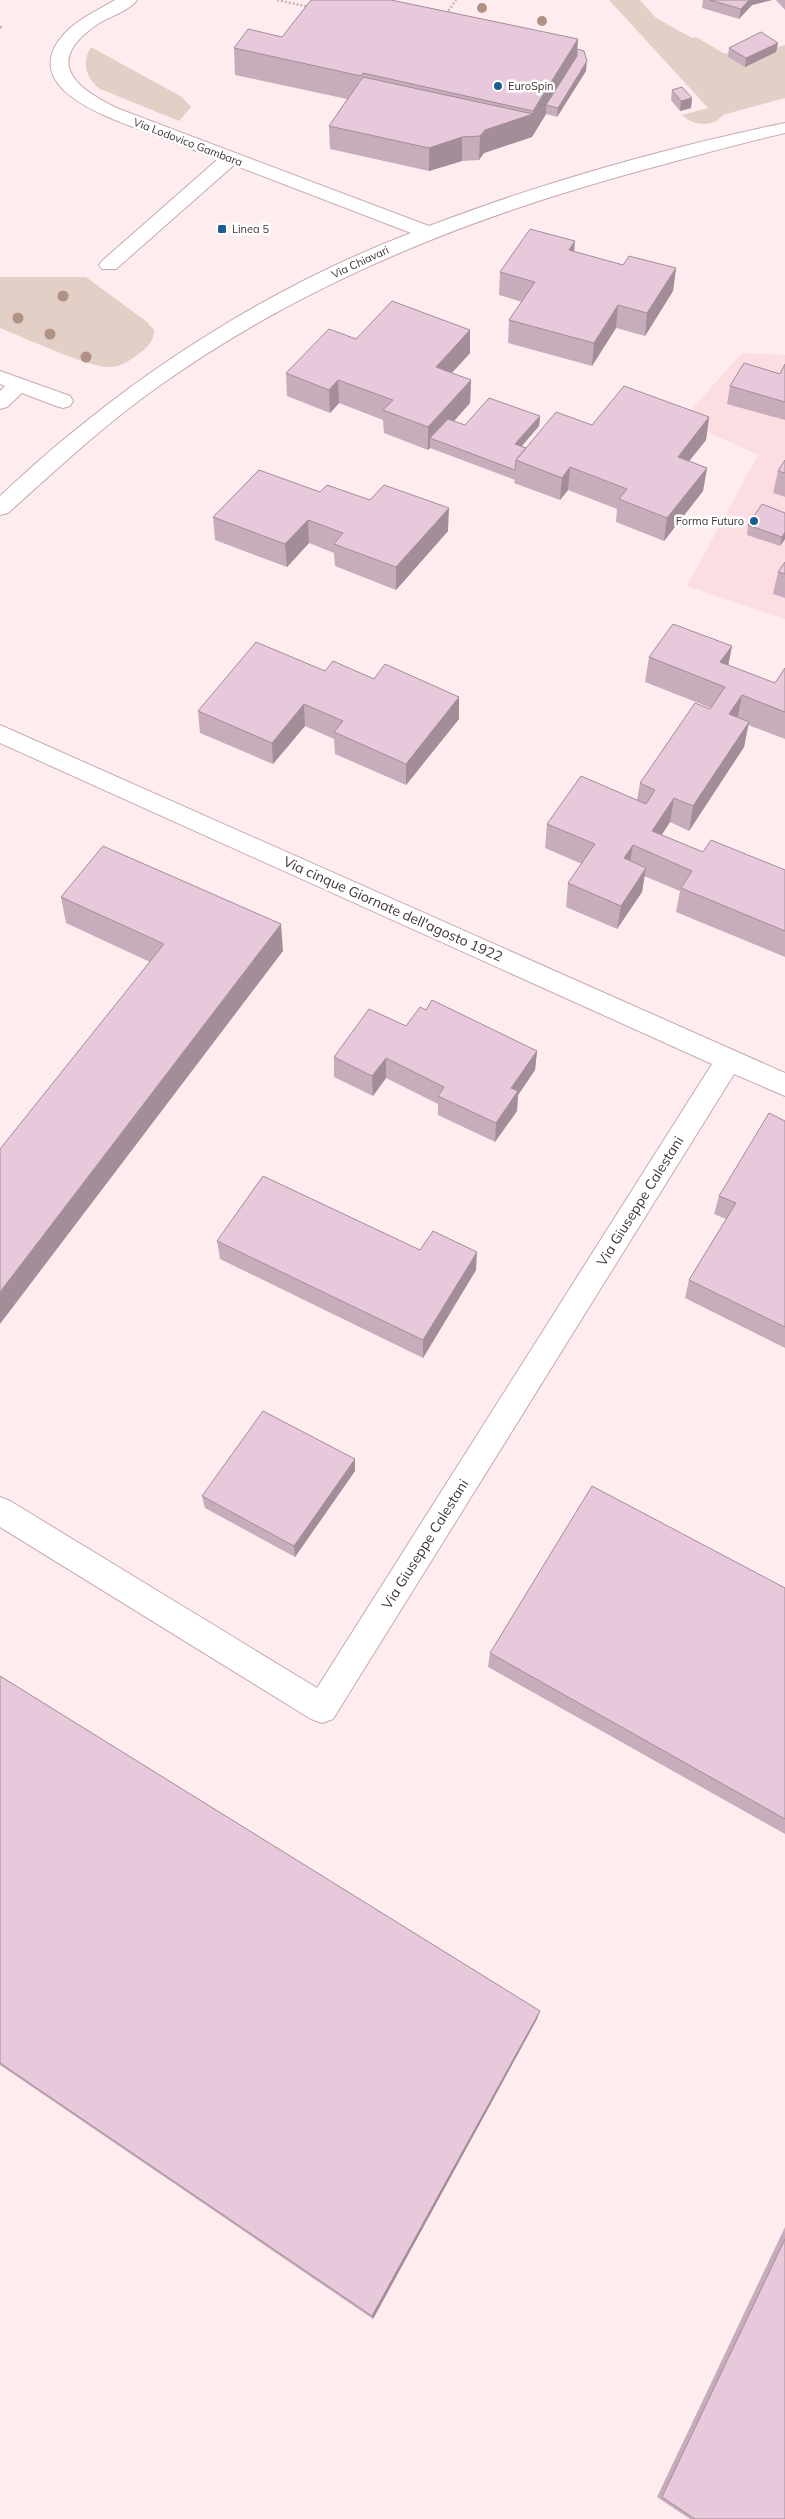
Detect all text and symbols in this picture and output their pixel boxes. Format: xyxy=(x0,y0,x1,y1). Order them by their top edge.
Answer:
place label: EuroSpin xyxy=(508,79,554,93)
marker: EuroSpin xyxy=(492,80,504,92)
street label: Via Lodovico Gambara xyxy=(131,115,245,169)
place label: Linea 5 xyxy=(232,222,270,236)
marker: Linea 5 xyxy=(216,223,228,235)
street label: Via Chiavari xyxy=(329,243,391,281)
place label: Forma Futuro xyxy=(676,514,744,528)
marker: Forma Futuro xyxy=(748,515,760,527)
street label: Via cinque Giornate dell'agosto 1922 xyxy=(280,852,506,966)
street label: Via Giuseppe Calestani xyxy=(593,1133,687,1269)
street label: Via Giuseppe Calestani xyxy=(378,1476,472,1612)

